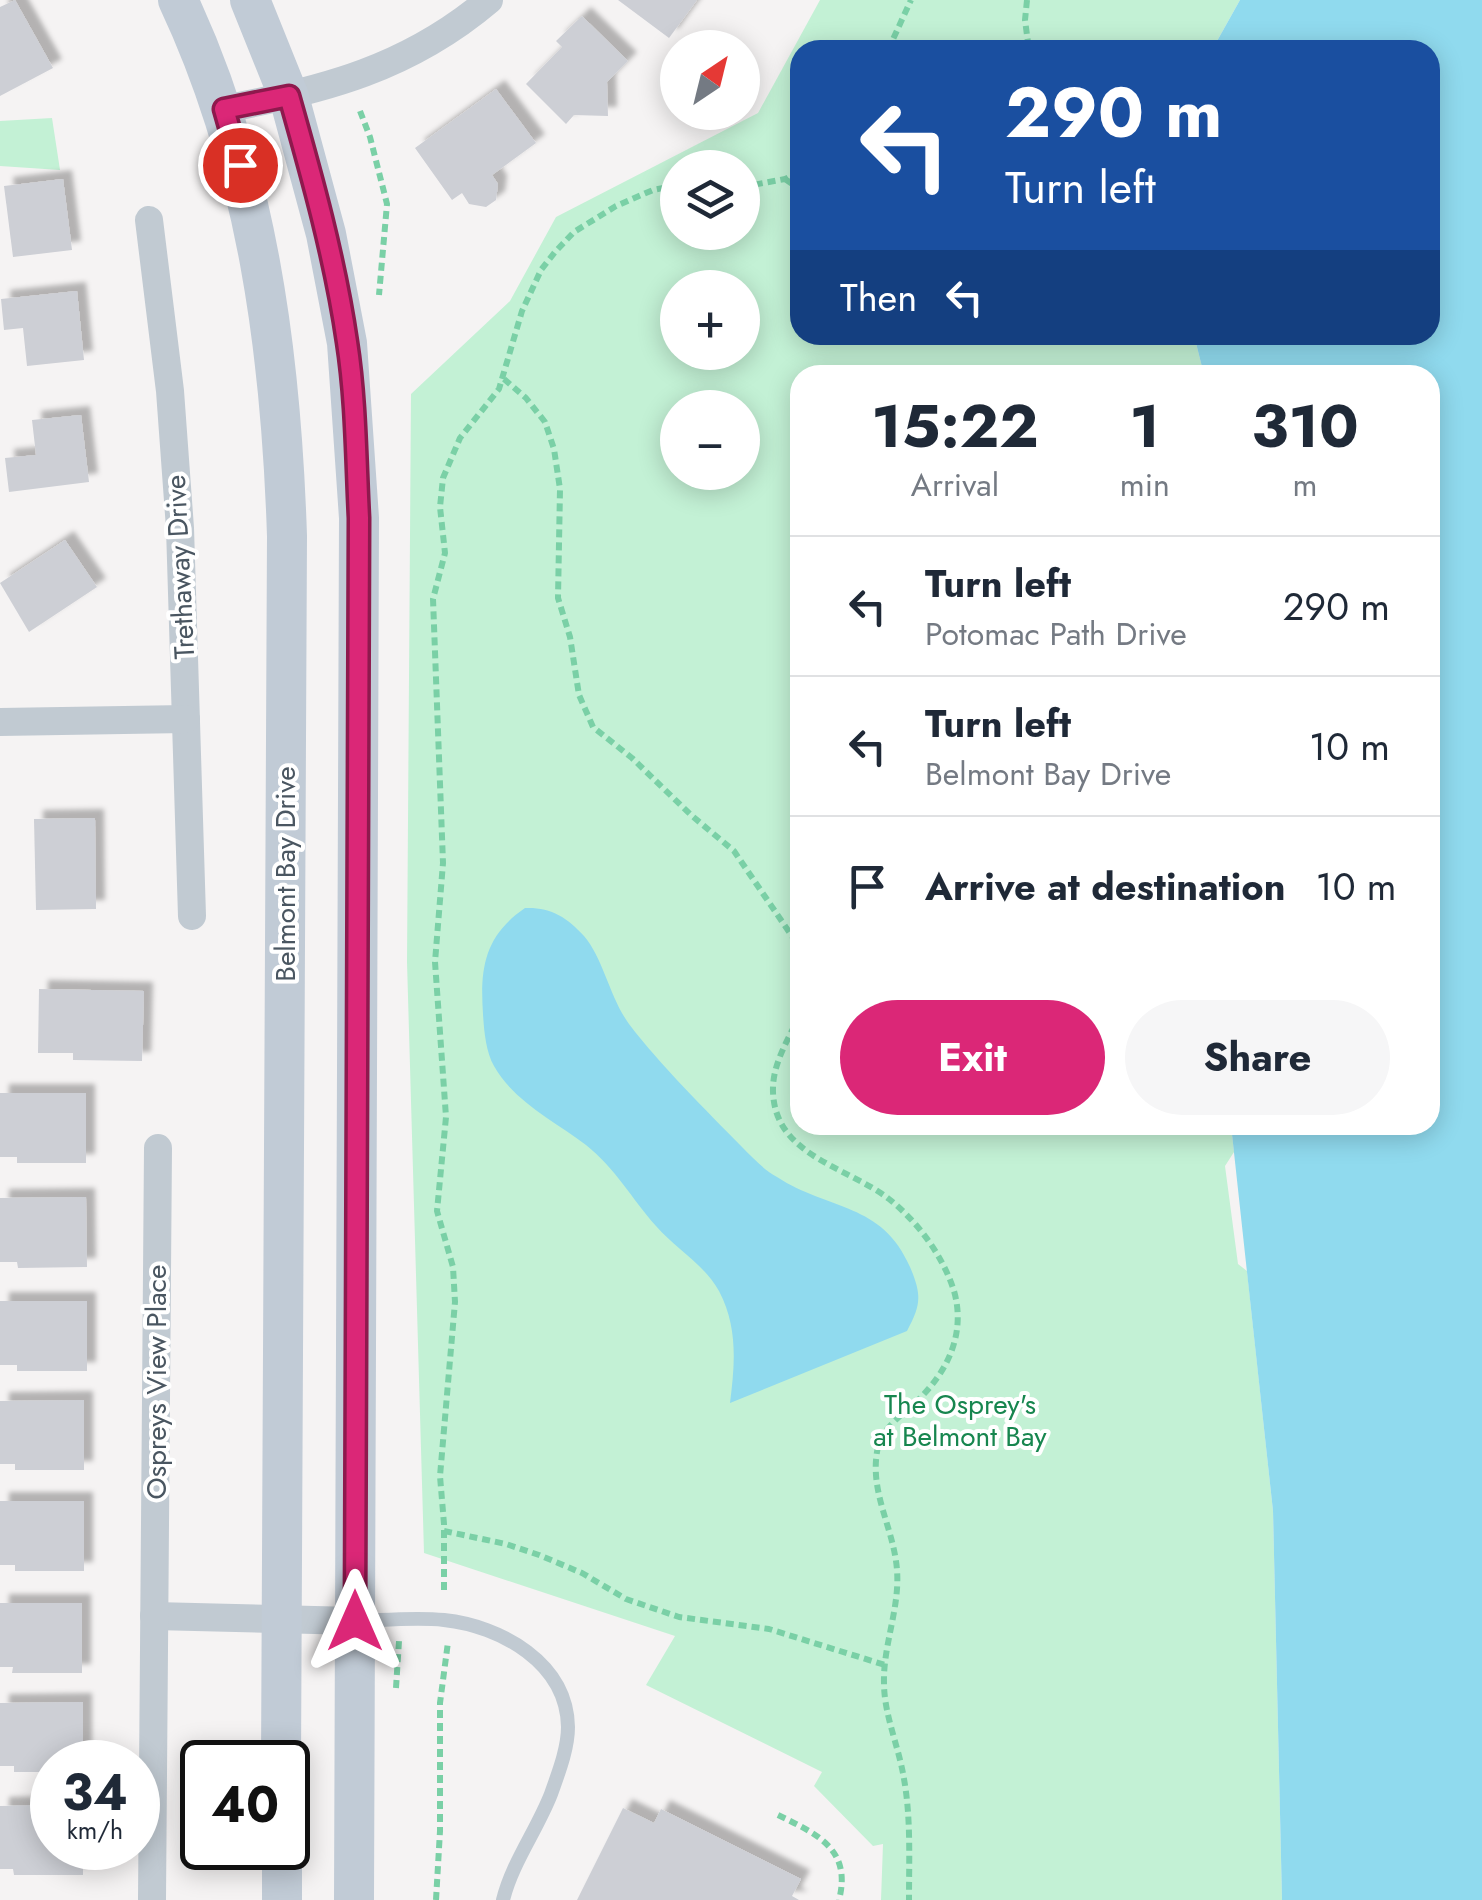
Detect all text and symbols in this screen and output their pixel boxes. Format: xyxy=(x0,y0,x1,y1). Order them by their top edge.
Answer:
north arrow xyxy=(660,30,760,130)
map controls xyxy=(660,30,760,490)
text: 290 m xyxy=(1005,62,1223,163)
icon: left xyxy=(840,80,970,210)
pin xyxy=(198,123,283,208)
icon: arrive xyxy=(213,138,268,193)
button: layers xyxy=(660,150,760,250)
text: Turn left xyxy=(1005,155,1156,220)
button: + xyxy=(660,270,760,370)
text: Then xyxy=(840,270,917,325)
icon: left xyxy=(937,270,992,325)
text: 15:22 xyxy=(871,383,1039,470)
text: 1 xyxy=(1130,383,1160,470)
text: 310 xyxy=(1251,383,1359,470)
button: − xyxy=(660,390,760,490)
text: Arrival xyxy=(911,462,999,508)
text: min xyxy=(1120,462,1170,508)
text: m xyxy=(1292,462,1317,508)
street label: Trethaway Drive xyxy=(155,474,205,660)
text: Turn left xyxy=(925,556,1071,611)
icon: left xyxy=(840,579,895,634)
text: 290 m xyxy=(1283,579,1390,634)
text: Potomac Path Drive xyxy=(925,611,1187,657)
text: Turn left xyxy=(925,696,1071,751)
icon: left xyxy=(840,719,895,774)
text: 10 m xyxy=(1309,719,1390,774)
text: Belmont Bay Drive xyxy=(925,751,1171,797)
street label: Belmont Bay Drive xyxy=(265,766,306,982)
icon: arrive xyxy=(840,859,895,914)
text: Arrive at destination xyxy=(925,859,1286,914)
text: 10 m xyxy=(1316,859,1397,914)
button: Exit xyxy=(840,1000,1105,1115)
button: Share xyxy=(1125,1000,1390,1115)
street label: Ospreys View Place xyxy=(136,1265,177,1499)
park label: The Osprey's at Belmont Bay xyxy=(873,1384,1047,1457)
position arrow xyxy=(303,1569,407,1673)
speed limit sign: 40 xyxy=(180,1740,310,1870)
text: 34 xyxy=(62,1756,128,1829)
text: km/h xyxy=(67,1812,123,1848)

